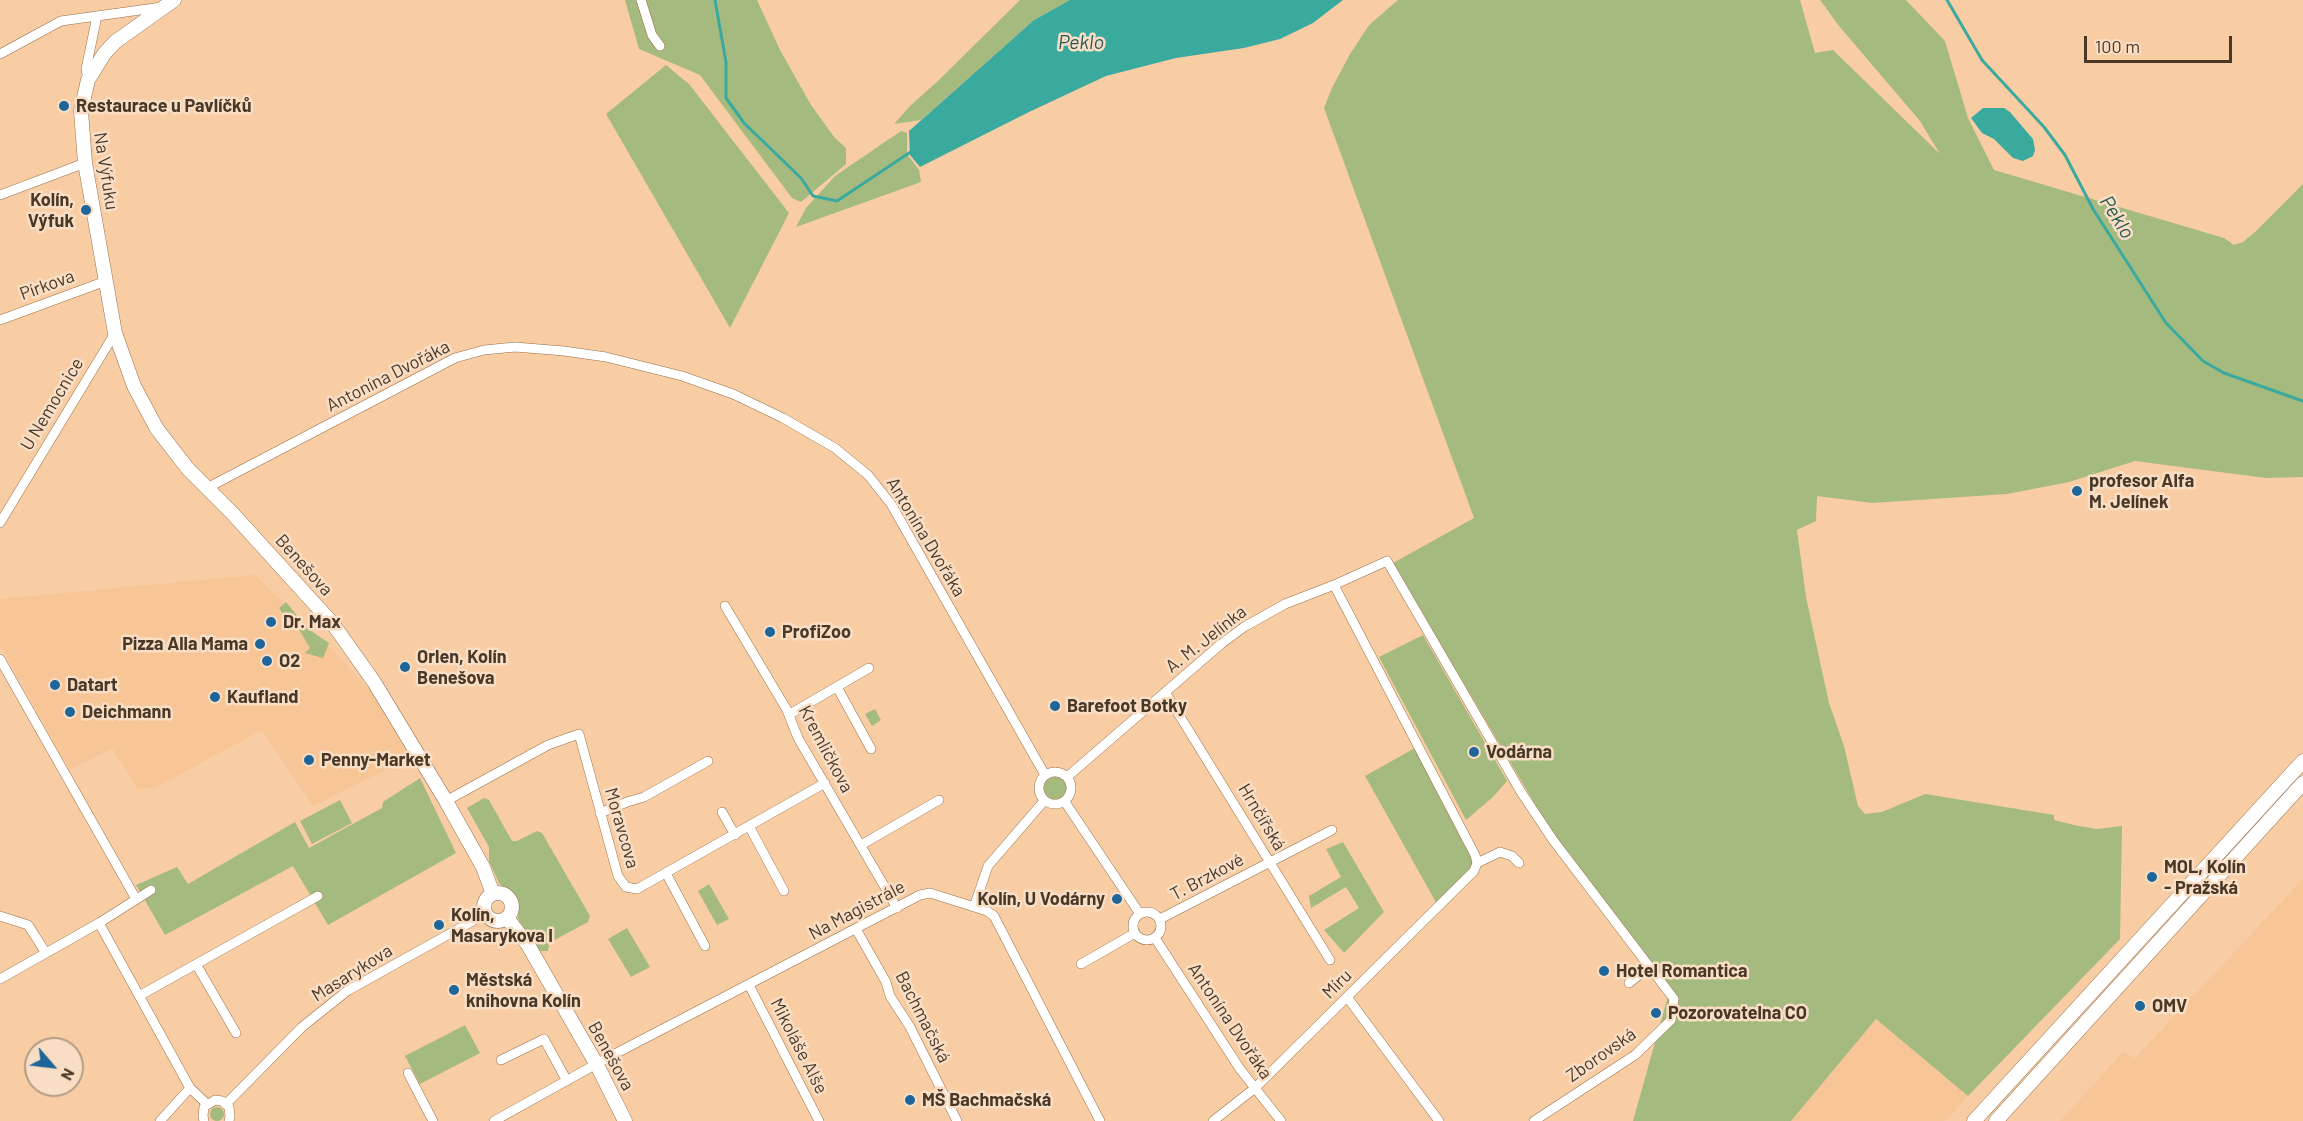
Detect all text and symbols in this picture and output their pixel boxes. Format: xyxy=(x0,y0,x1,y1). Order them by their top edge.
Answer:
scale bar xyxy=(2087,24,2236,62)
water label: Peklo xyxy=(1058,30,1104,54)
text: 100 m xyxy=(2095,35,2140,57)
place label: Restaurace u Pavlíčků xyxy=(76,95,251,117)
marker: Restaurace u Pavlíčků xyxy=(57,99,71,113)
street label: Na Výfuku xyxy=(89,131,123,211)
place label: Kolín, Výfuk xyxy=(28,189,74,232)
water label: Peklo xyxy=(2095,191,2139,243)
marker: Kolín, Výfuk xyxy=(79,203,93,217)
street label: Pírkova xyxy=(17,265,77,305)
street label: Antonína Dvořáka xyxy=(323,336,453,416)
street label: U Nemocnice xyxy=(16,354,88,454)
place label: profesor Alfa M. Jelínek xyxy=(2089,470,2194,512)
street label: Antonína Dvořáka xyxy=(882,473,970,601)
marker: profesor Alfa M. Jelínek xyxy=(2070,484,2084,498)
street label: Benešova xyxy=(271,530,337,600)
street label: A. M. Jelínka xyxy=(1161,601,1251,677)
place label: Dr. Max xyxy=(283,611,341,633)
marker: Dr. Max xyxy=(264,615,278,629)
place label: ProfiZoo xyxy=(782,621,851,643)
marker: ProfiZoo xyxy=(763,625,777,639)
place label: Pizza Alla Mama xyxy=(122,633,248,655)
marker: Pizza Alla Mama xyxy=(253,637,267,651)
place label: Orlen, Kolín Benešova xyxy=(417,646,507,688)
place label: O2 xyxy=(279,650,300,672)
marker: O2 xyxy=(260,654,274,668)
marker: Orlen, Kolín Benešova xyxy=(398,660,412,674)
place label: Datart xyxy=(67,674,118,696)
marker: Datart xyxy=(48,678,62,692)
place label: Kaufland xyxy=(227,686,298,708)
marker: Kaufland xyxy=(208,690,222,704)
place label: Barefoot Botky xyxy=(1067,695,1187,717)
marker: Barefoot Botky xyxy=(1048,699,1062,713)
place label: Deichmann xyxy=(82,701,171,723)
street label: Kremličkova xyxy=(794,702,858,796)
marker: Deichmann xyxy=(63,705,77,719)
place label: Vodárna xyxy=(1486,741,1552,763)
marker: Vodárna xyxy=(1467,745,1481,759)
place label: Penny-Market xyxy=(321,749,431,771)
marker: Penny-Market xyxy=(302,753,316,767)
street label: Hrnčířská xyxy=(1234,780,1290,854)
street label: Moravcova xyxy=(600,785,644,871)
street label: T. Brzkové xyxy=(1167,849,1247,905)
place label: MOL, Kolín - Pražská xyxy=(2164,856,2246,898)
marker: MOL, Kolín - Pražská xyxy=(2145,870,2159,884)
street label: Na Magistrále xyxy=(805,876,909,944)
place label: Kolín, U Vodárny xyxy=(977,888,1105,910)
marker: Kolín, U Vodárny xyxy=(1110,892,1124,906)
place label: Kolín, Masarykova I xyxy=(451,904,553,946)
marker: Kolín, Masarykova I xyxy=(432,918,446,932)
street label: Masarykova xyxy=(308,940,396,1006)
street label: Antonína Dvořáka xyxy=(1183,959,1277,1083)
place label: Hotel Romantica xyxy=(1616,960,1748,982)
marker: Hotel Romantica xyxy=(1597,964,1611,978)
street label: Míru xyxy=(1318,965,1356,1003)
street label: Bachmačská xyxy=(891,968,955,1066)
place label: Městská knihovna Kolín xyxy=(466,969,581,1012)
marker: Městská knihovna Kolín xyxy=(447,983,461,997)
street label: Mikoláše Alše xyxy=(766,995,832,1097)
place label: OMV xyxy=(2152,995,2187,1017)
marker: OMV xyxy=(2133,999,2147,1013)
place label: Pozorovatelna CO xyxy=(1668,1002,1807,1024)
marker: Pozorovatelna CO xyxy=(1649,1006,1663,1020)
street label: Benešova xyxy=(583,1018,639,1094)
street label: Zborovská xyxy=(1562,1023,1640,1087)
north arrow xyxy=(24,1037,84,1097)
text: N xyxy=(58,1066,79,1084)
place label: MŠ Bachmačská xyxy=(922,1089,1051,1111)
marker: MŠ Bachmačská xyxy=(903,1093,917,1107)

